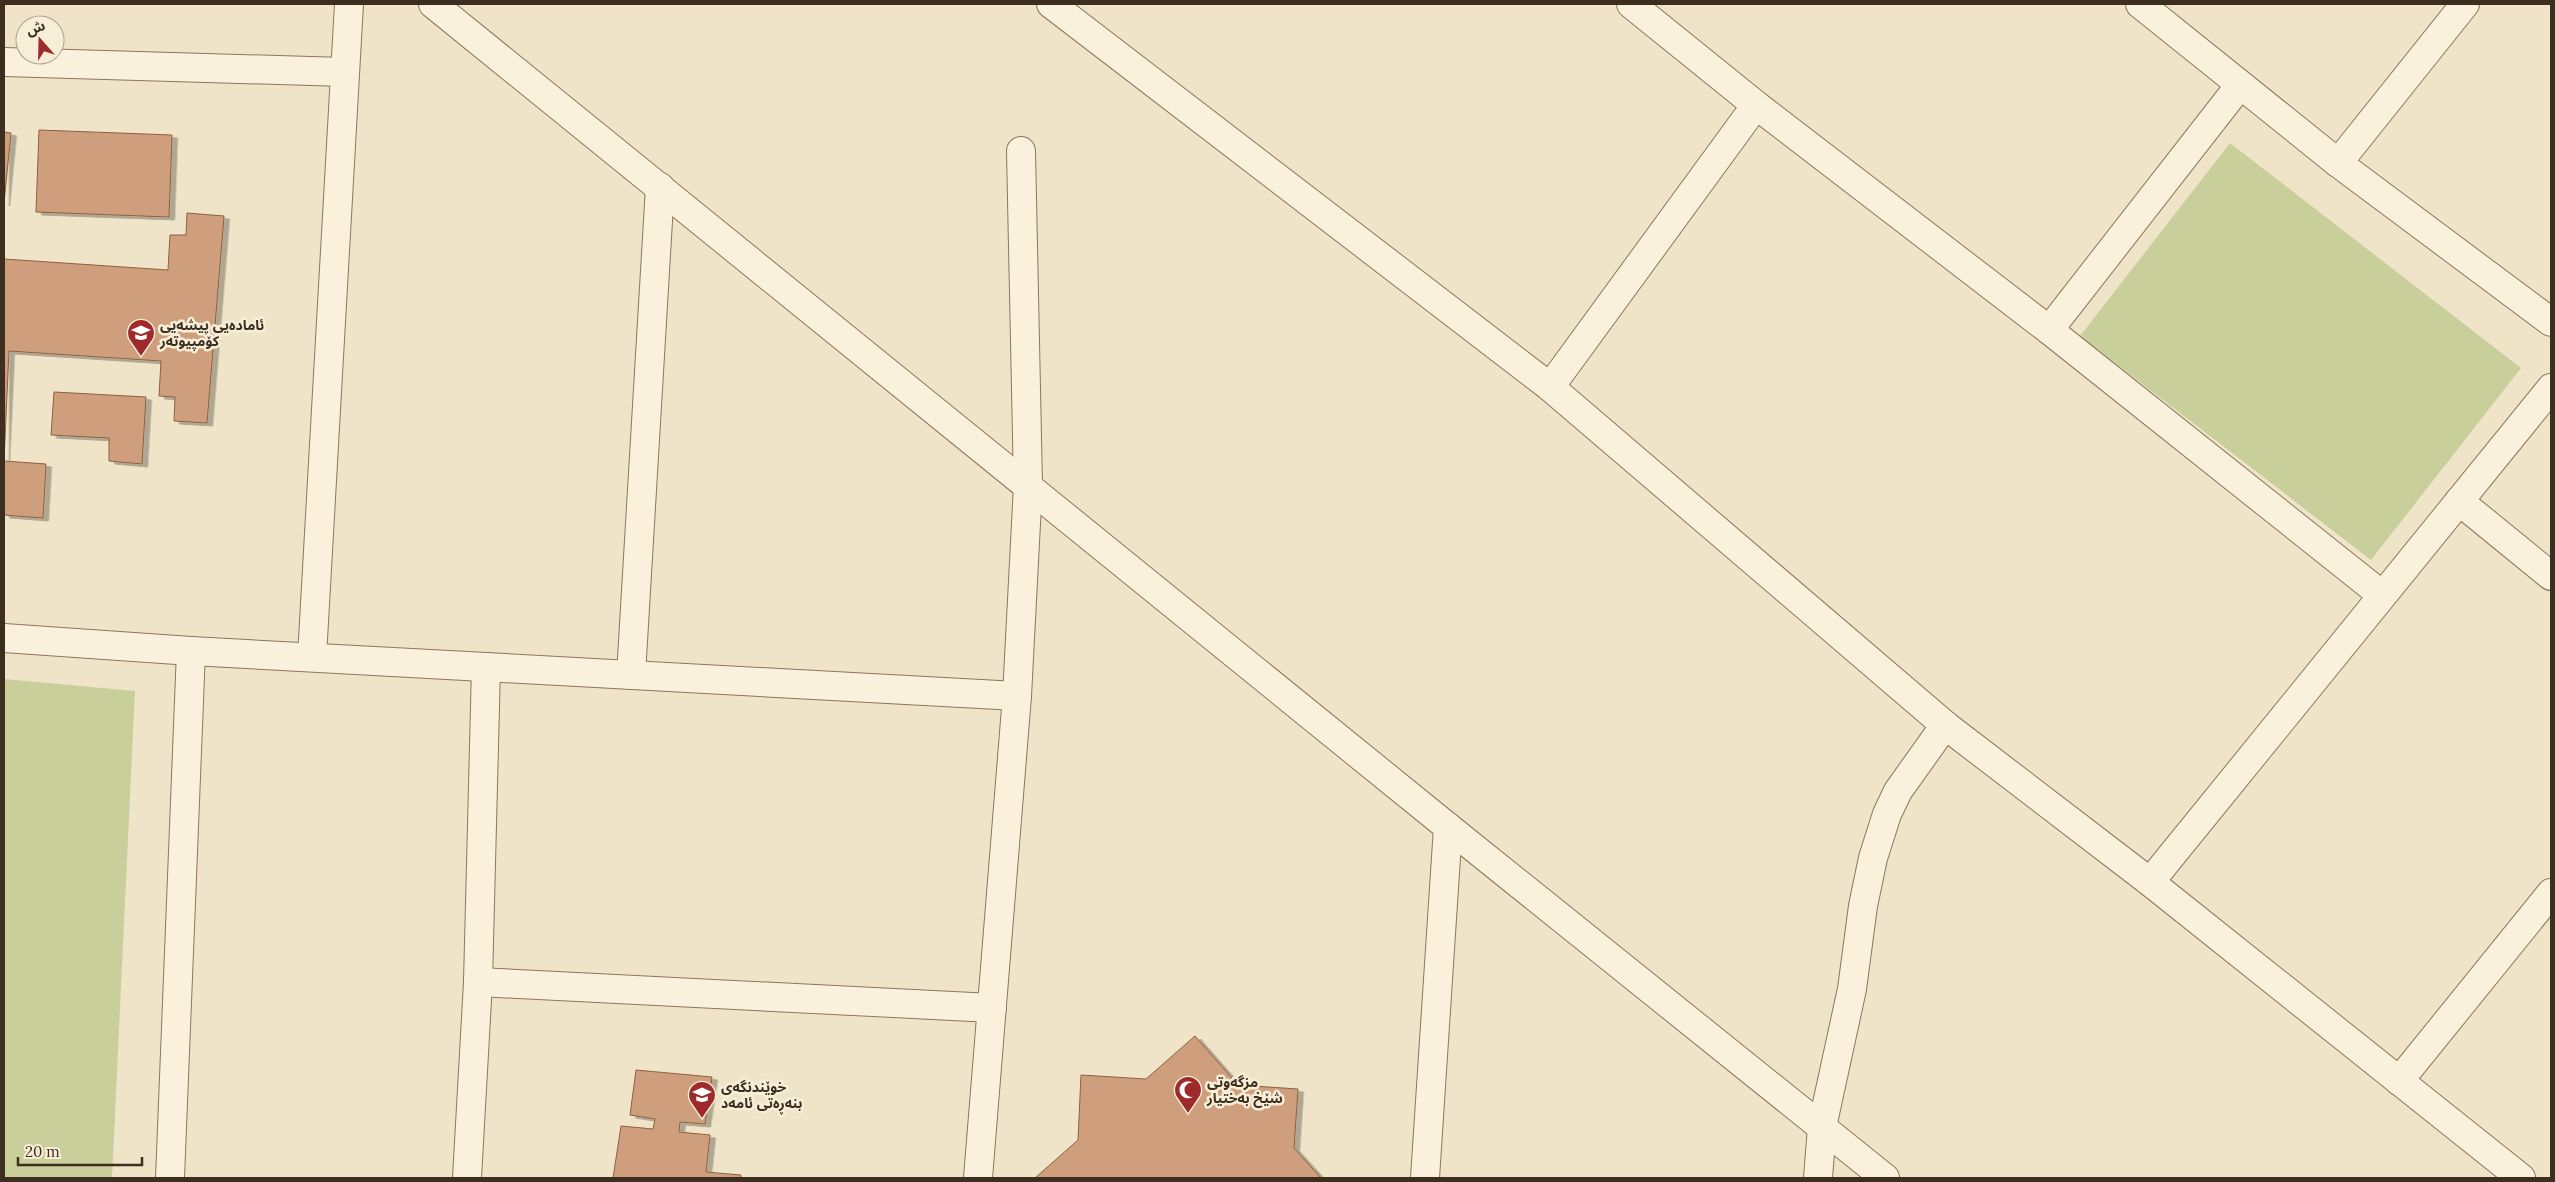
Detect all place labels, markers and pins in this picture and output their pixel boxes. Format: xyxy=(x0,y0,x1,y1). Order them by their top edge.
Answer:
place label: ئامادەیی پیشەیی کۆمپیوتەر xyxy=(159,316,264,351)
school or university icon: ئامادەیی پیشەیی کۆمپیوتەر xyxy=(126,318,156,357)
place label: مزگەوتی شێخ بەختیار xyxy=(1206,1073,1283,1108)
mosque icon: مزگەوتی شێخ بەختیار xyxy=(1173,1075,1203,1114)
place label: خوێندنگەی بنەڕەتی ئامەد xyxy=(721,1078,802,1115)
school or university icon: خوێندنگەی بنەڕەتی ئامەد xyxy=(687,1080,717,1119)

